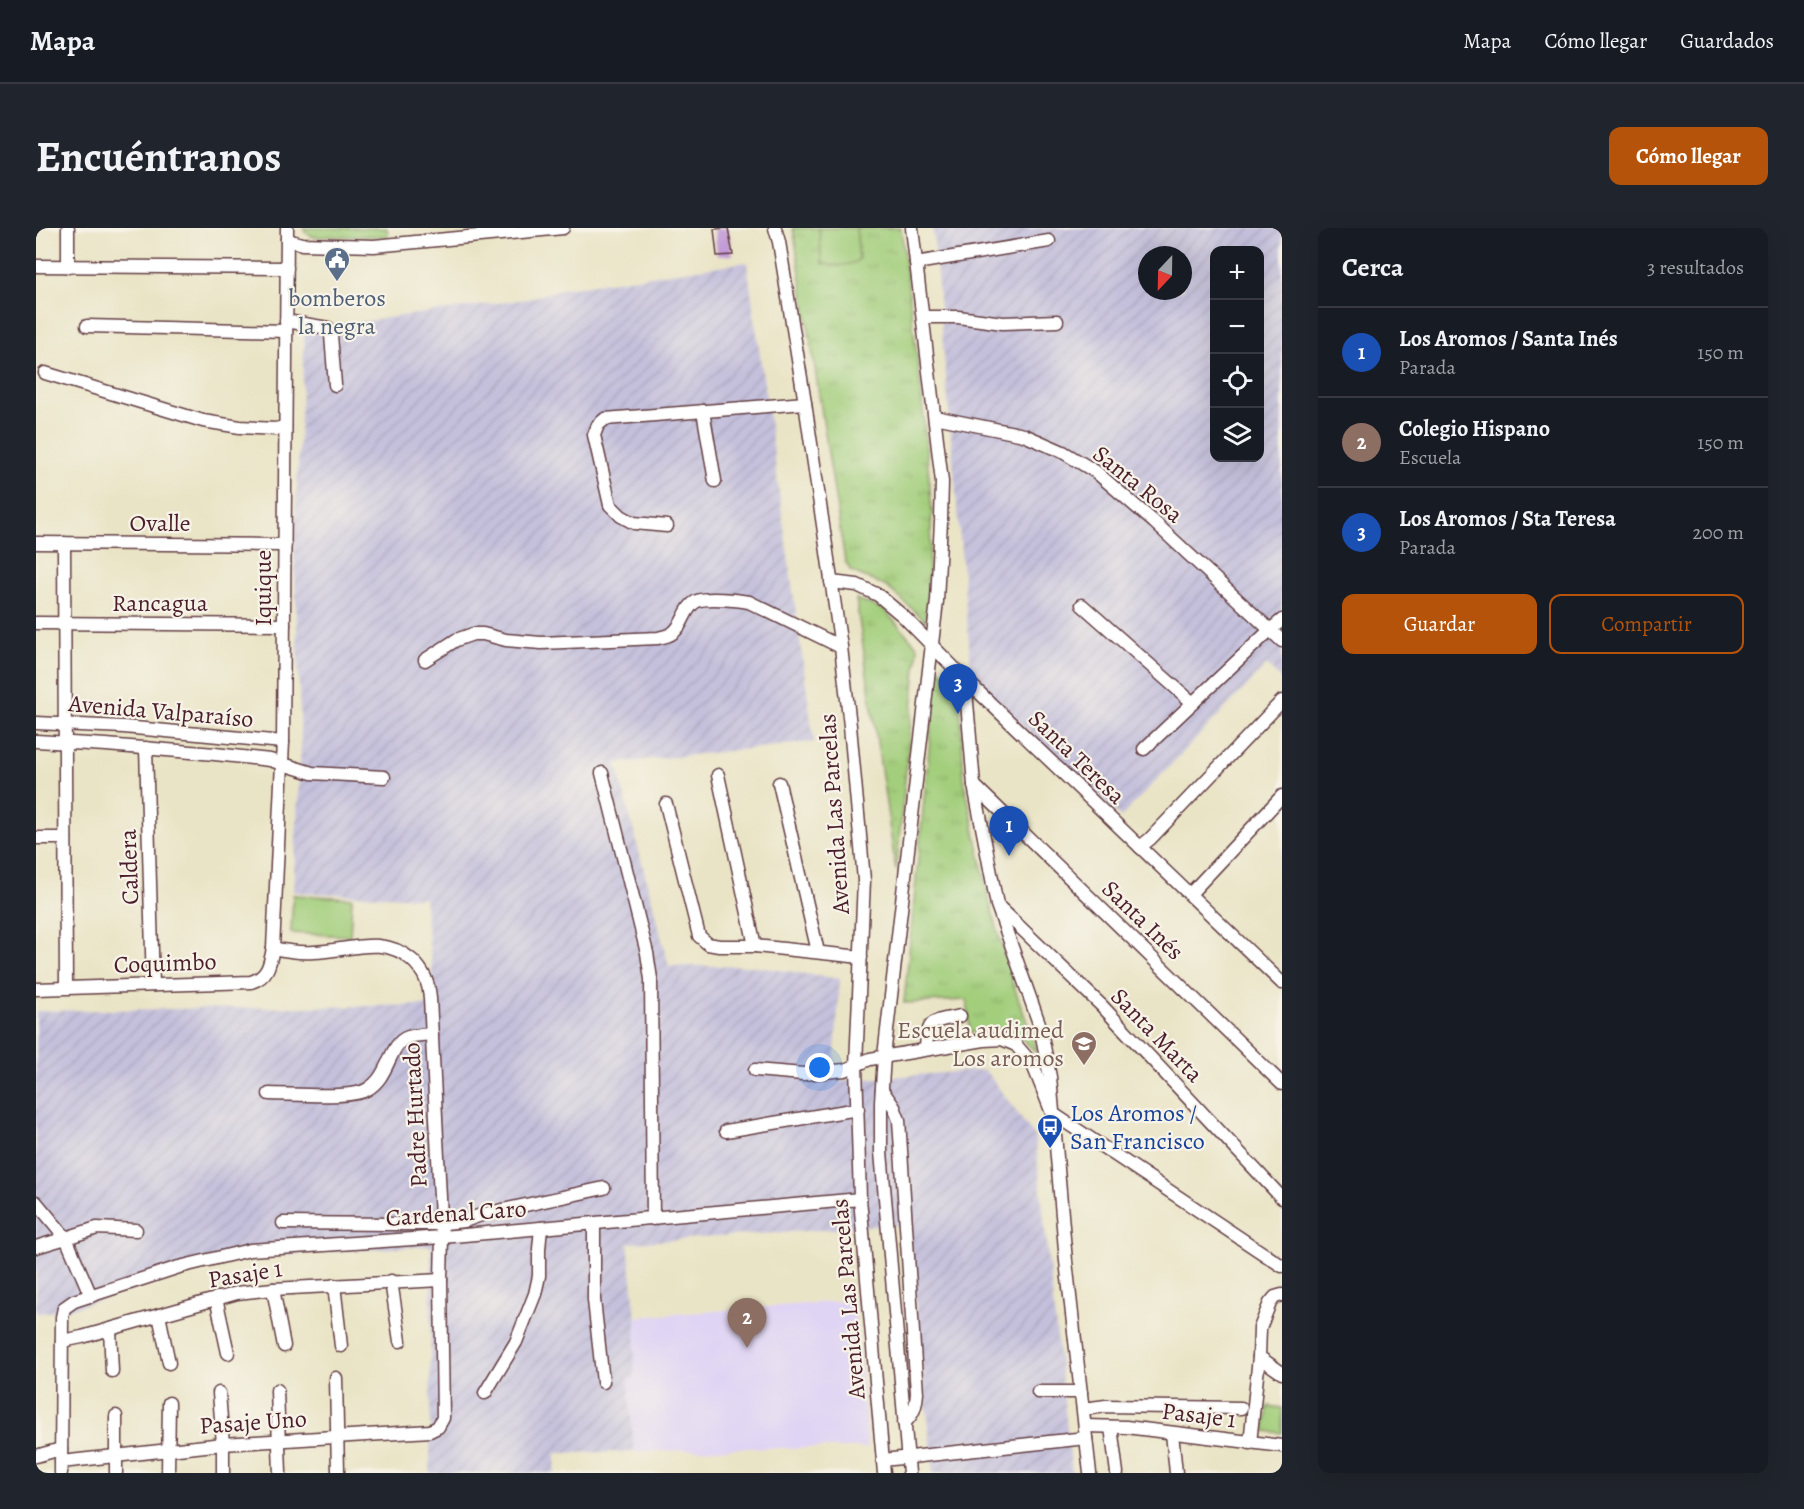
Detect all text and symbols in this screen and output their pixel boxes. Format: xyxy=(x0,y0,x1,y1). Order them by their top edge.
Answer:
text: Mapa xyxy=(30,22,95,60)
text: Mapa xyxy=(1463,27,1511,55)
text: Cómo llegar xyxy=(1544,27,1647,55)
text: Guardados xyxy=(1680,27,1774,55)
button: Cómo llegar xyxy=(1609,127,1768,185)
text: Encuéntranos xyxy=(36,128,281,185)
public building icon: bomberos la negra xyxy=(322,245,352,283)
north arrow xyxy=(1138,246,1192,300)
map controls xyxy=(1210,246,1264,462)
button: + xyxy=(1210,246,1264,300)
text: Cerca xyxy=(1342,250,1404,285)
text: 3 resultados xyxy=(1647,254,1744,281)
place label: bomberos la negra xyxy=(288,282,386,342)
button: − xyxy=(1210,300,1264,354)
text: Los Aromos / Santa Inés xyxy=(1399,324,1618,354)
text: 1 xyxy=(1358,339,1365,366)
text: 150 m xyxy=(1697,339,1744,366)
button: locate xyxy=(1210,354,1264,408)
text: Parada xyxy=(1399,354,1456,381)
button: layers xyxy=(1210,408,1264,462)
text: Colegio Hispano xyxy=(1399,414,1550,444)
text: 2 xyxy=(1357,429,1366,456)
text: 150 m xyxy=(1697,429,1744,456)
street label: Santa Rosa xyxy=(1086,438,1190,531)
text: Escuela xyxy=(1399,444,1461,471)
text: Los Aromos / Sta Teresa xyxy=(1399,504,1616,534)
street label: Ovalle xyxy=(130,507,190,539)
text: 3 xyxy=(1357,519,1366,546)
text: 200 m xyxy=(1693,519,1744,546)
text: Parada xyxy=(1399,534,1456,561)
street label: Iquique xyxy=(247,550,279,626)
street label: Rancagua xyxy=(112,587,209,619)
button: Guardar xyxy=(1342,594,1537,654)
button: Compartir xyxy=(1549,594,1744,654)
pin: 3 xyxy=(938,664,978,714)
street label: Avenida Valparaíso xyxy=(66,687,255,735)
street label: Santa Teresa xyxy=(1022,703,1133,812)
street label: Avenida Las Parcelas xyxy=(811,713,857,916)
pin: 1 xyxy=(990,806,1028,856)
street label: Caldera xyxy=(112,828,146,905)
street label: Santa Inés xyxy=(1095,873,1191,967)
street label: Coquimbo xyxy=(113,945,217,981)
street label: Santa Marta xyxy=(1104,981,1211,1090)
place label: Escuela audimed Los aromos xyxy=(897,1014,1064,1074)
school or university icon: Escuela audimed Los aromos xyxy=(1069,1029,1099,1067)
street label: Padre Hurtado xyxy=(395,1041,435,1188)
your location xyxy=(805,1053,834,1082)
place label: Los Aromos / San Francisco xyxy=(1070,1097,1205,1157)
bus stop icon: Los Aromos / San Francisco xyxy=(1035,1112,1065,1150)
street label: Cardenal Caro xyxy=(385,1192,527,1234)
street label: Avenida Las Parcelas xyxy=(823,1197,873,1402)
street label: Pasaje 1 xyxy=(206,1252,284,1296)
pin: 2 xyxy=(728,1298,766,1348)
street label: Pasaje 1 xyxy=(1160,1395,1238,1435)
street label: Pasaje Uno xyxy=(198,1402,308,1442)

